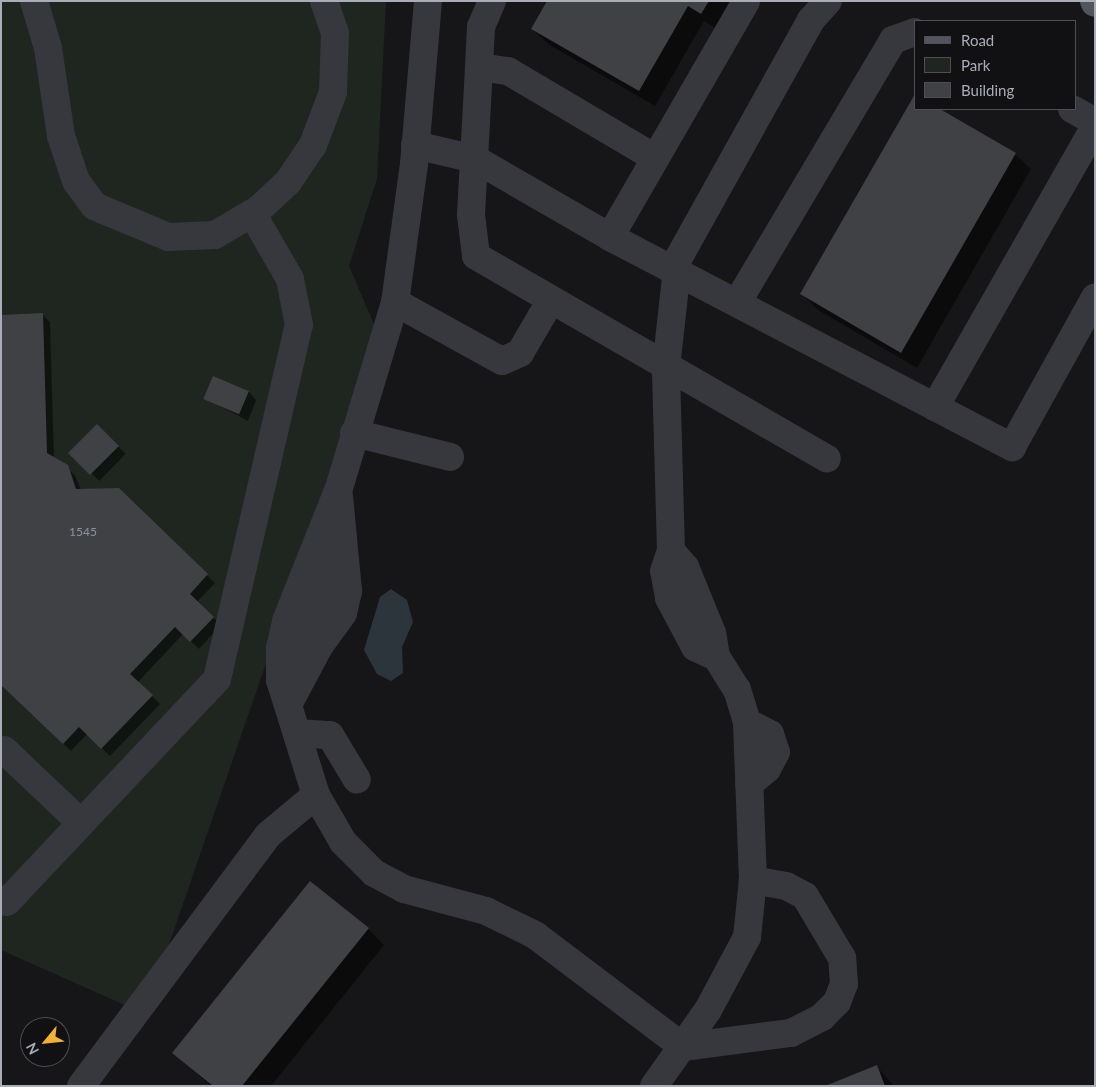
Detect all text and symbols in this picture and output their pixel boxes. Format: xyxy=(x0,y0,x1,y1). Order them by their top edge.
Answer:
legend xyxy=(914,20,1076,110)
text: Road xyxy=(961,31,994,49)
text: Park xyxy=(961,56,990,74)
text: Building xyxy=(961,81,1014,99)
house number: 1545 xyxy=(69,525,97,539)
north arrow xyxy=(20,1017,70,1067)
text: N xyxy=(22,1040,42,1058)

